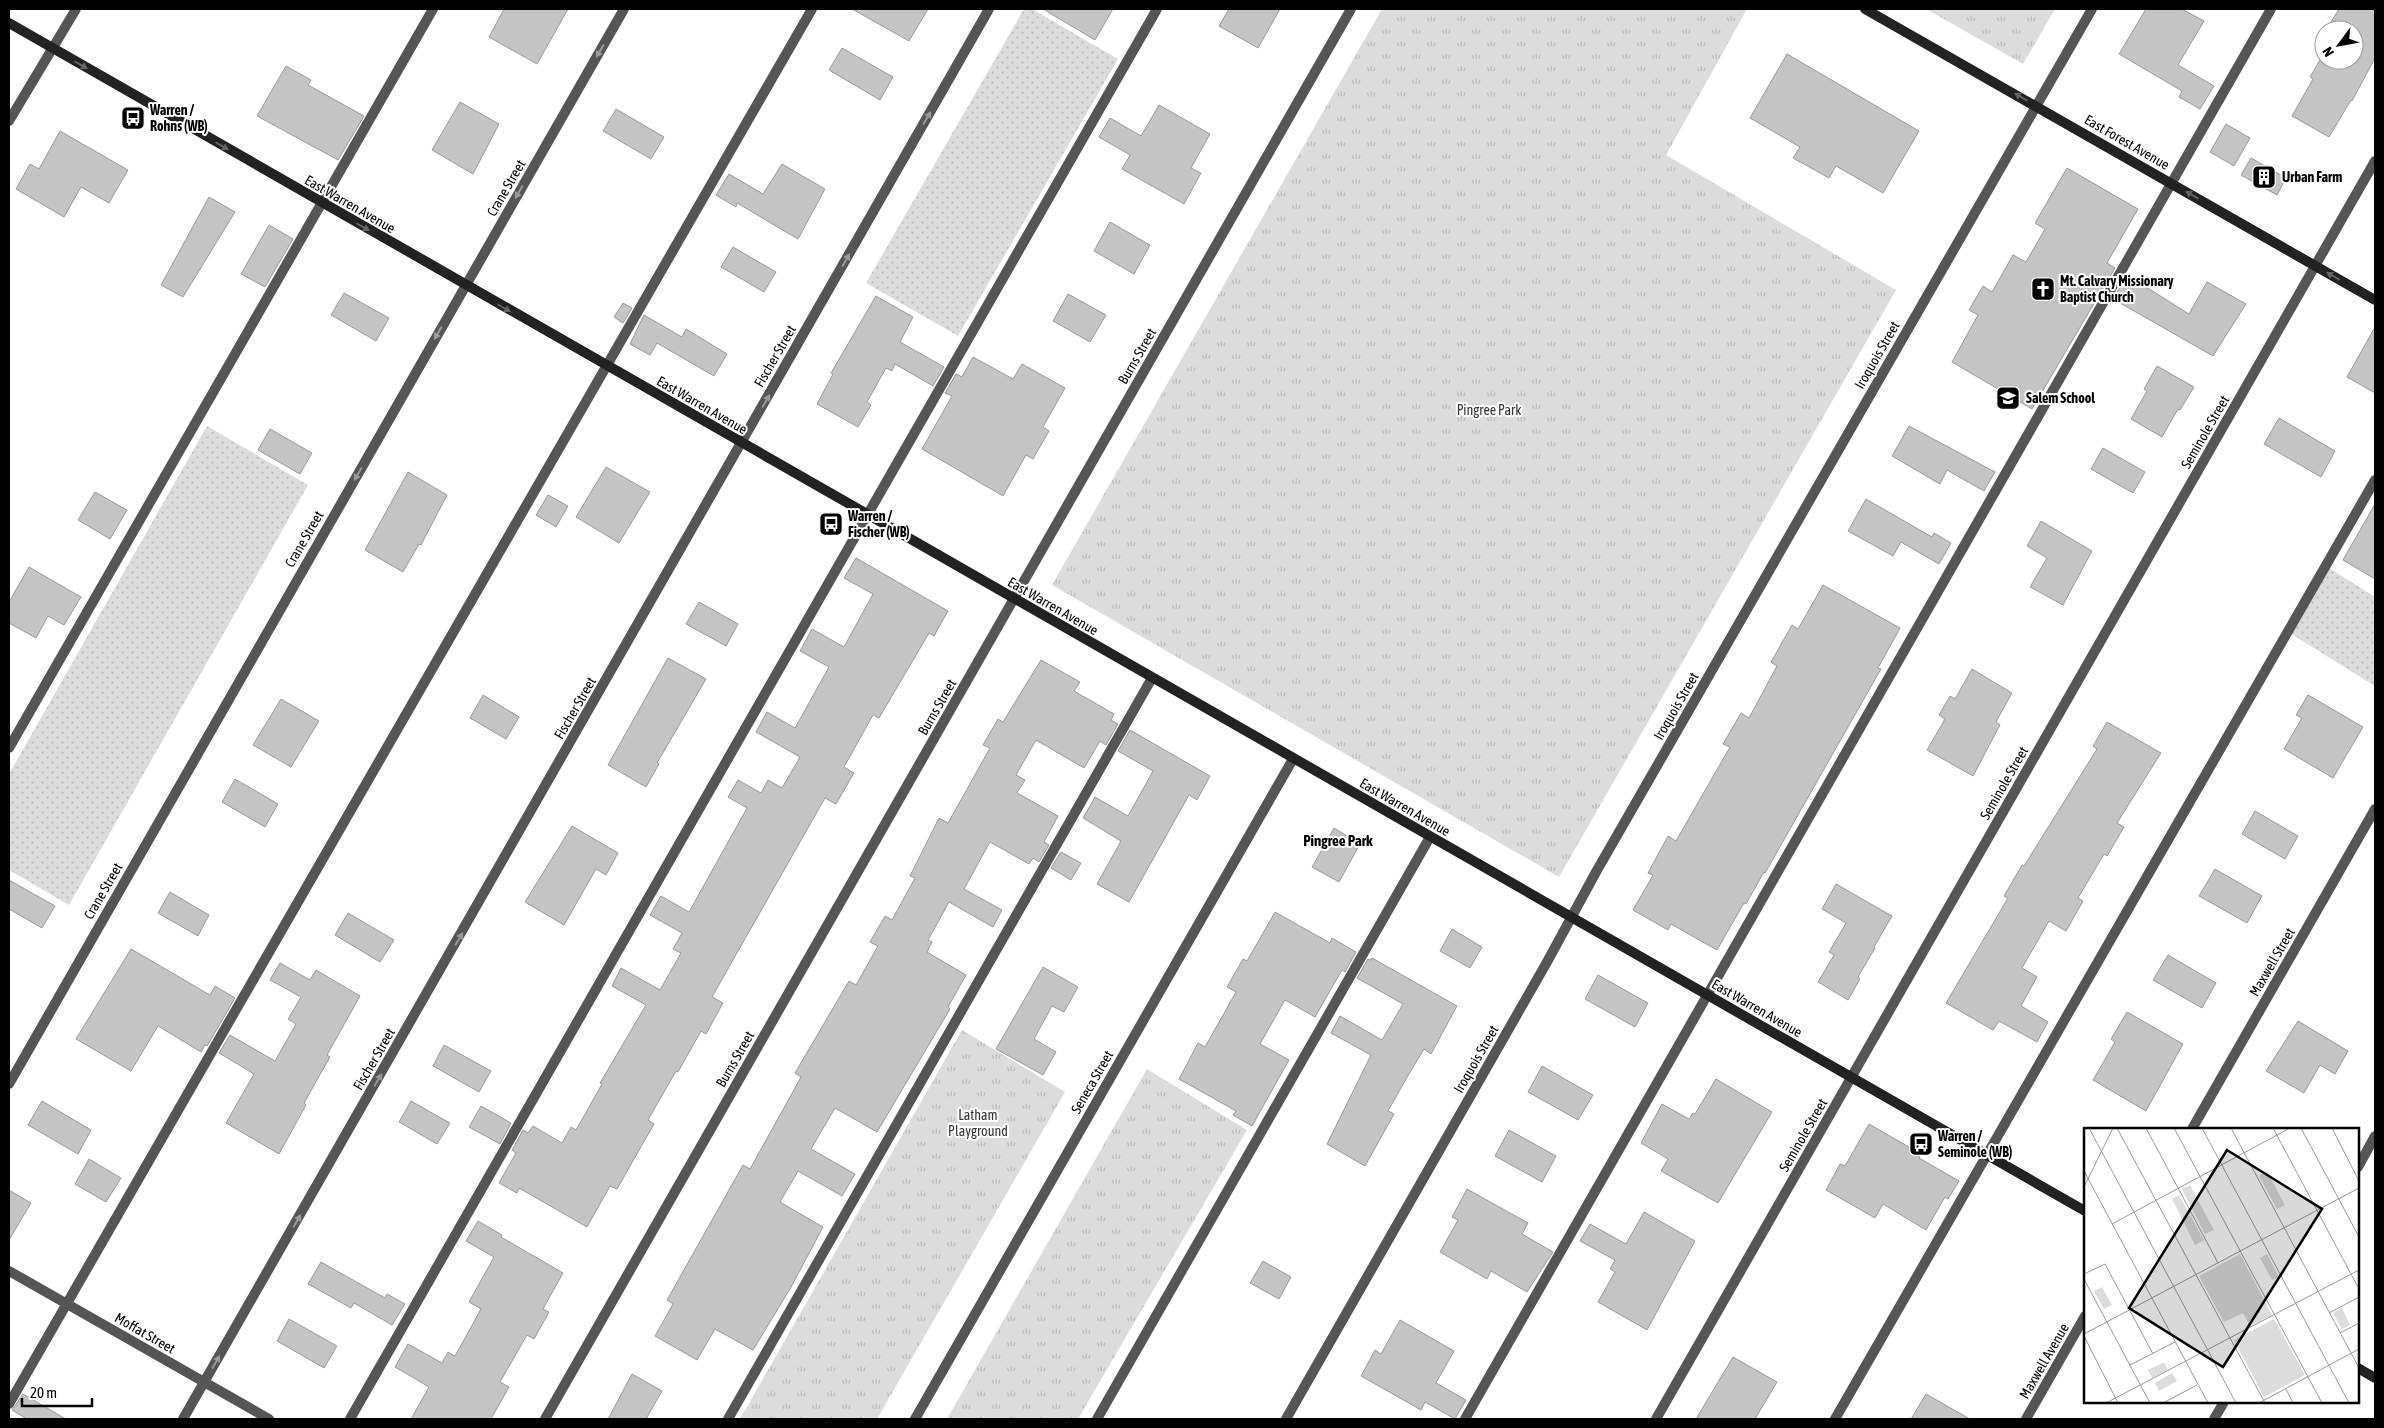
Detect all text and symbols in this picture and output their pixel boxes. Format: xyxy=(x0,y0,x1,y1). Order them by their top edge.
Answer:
north arrow xyxy=(2314,20,2364,70)
one-way arrow xyxy=(595,44,604,58)
text: N xyxy=(2319,44,2337,60)
one-way arrow xyxy=(75,61,88,70)
one-way arrow xyxy=(2014,93,2027,102)
place label: Warren / Rohns (WB) xyxy=(149,102,208,134)
bus stop icon: Warren / Rohns (WB) xyxy=(120,105,146,131)
street label: East Forest Avenue xyxy=(2082,111,2172,173)
one-way arrow xyxy=(922,112,931,125)
one-way arrow xyxy=(215,142,230,150)
street label: Crane Street xyxy=(483,157,529,219)
building icon: Urban Farm xyxy=(2251,164,2277,190)
place label: Urban Farm xyxy=(2282,169,2342,185)
street label: East Warren Avenue xyxy=(302,172,398,236)
one-way arrow xyxy=(515,185,523,199)
one-way arrow xyxy=(2185,191,2198,200)
one-way arrow xyxy=(356,223,371,231)
one-way arrow xyxy=(842,252,850,267)
one-way arrow xyxy=(2326,272,2340,281)
place label: Mt. Calvary Missionary Baptist Church xyxy=(2060,273,2174,305)
church icon: Mt. Calvary Missionary Baptist Church xyxy=(2030,276,2056,302)
one-way arrow xyxy=(498,303,511,312)
street label: Iroquois Street xyxy=(1851,318,1903,392)
street label: Fischer Street xyxy=(751,322,799,390)
street label: Burns Street xyxy=(1115,325,1159,387)
one-way arrow xyxy=(434,327,443,340)
street label: East Warren Avenue xyxy=(654,373,750,437)
school or university icon: Salem School xyxy=(1995,385,2021,411)
place label: Salem School xyxy=(2026,390,2095,406)
street label: Seminole Street xyxy=(2178,393,2232,471)
one-way arrow xyxy=(761,394,770,407)
park label: Pingree Park xyxy=(1457,402,1521,418)
one-way arrow xyxy=(353,468,362,481)
street label: Crane Street xyxy=(281,508,327,570)
place label: Warren / Fischer (WB) xyxy=(847,508,910,540)
bus stop icon: Warren / Fischer (WB) xyxy=(818,511,844,537)
street label: East Warren Avenue xyxy=(1005,574,1101,638)
street label: Iroquois Street xyxy=(1650,669,1702,743)
street label: Fischer Street xyxy=(551,674,599,742)
street label: Burns Street xyxy=(915,676,959,738)
street label: Seminole Street xyxy=(1977,744,2031,822)
street label: East Warren Avenue xyxy=(1357,775,1453,839)
district label: Pingree Park xyxy=(1303,832,1373,849)
street label: Crane Street xyxy=(80,860,126,922)
street label: Maxwell Street xyxy=(2246,925,2298,999)
one-way arrow xyxy=(455,932,463,947)
street label: East Warren Avenue xyxy=(1709,976,1805,1040)
street label: Iroquois Street xyxy=(1450,1022,1502,1096)
street label: Fischer Street xyxy=(350,1025,398,1093)
street label: Burns Street xyxy=(713,1028,757,1090)
street label: Seneca Street xyxy=(1068,1048,1116,1116)
one-way arrow xyxy=(374,1073,382,1087)
street label: Seminole Street xyxy=(1776,1096,1830,1174)
park label: Latham Playground xyxy=(948,1107,1008,1139)
place label: Warren / Seminole (WB) xyxy=(1937,1128,2012,1160)
inset map xyxy=(2084,1128,2359,1403)
bus stop icon: Warren / Seminole (WB) xyxy=(1908,1131,1934,1157)
one-way arrow xyxy=(293,1213,301,1228)
street label: Moffat Street xyxy=(112,1309,178,1357)
street label: Maxwell Avenue xyxy=(2016,1321,2072,1401)
one-way arrow xyxy=(212,1354,220,1369)
scale bar xyxy=(22,1376,92,1408)
text: 20 m xyxy=(30,1384,57,1401)

